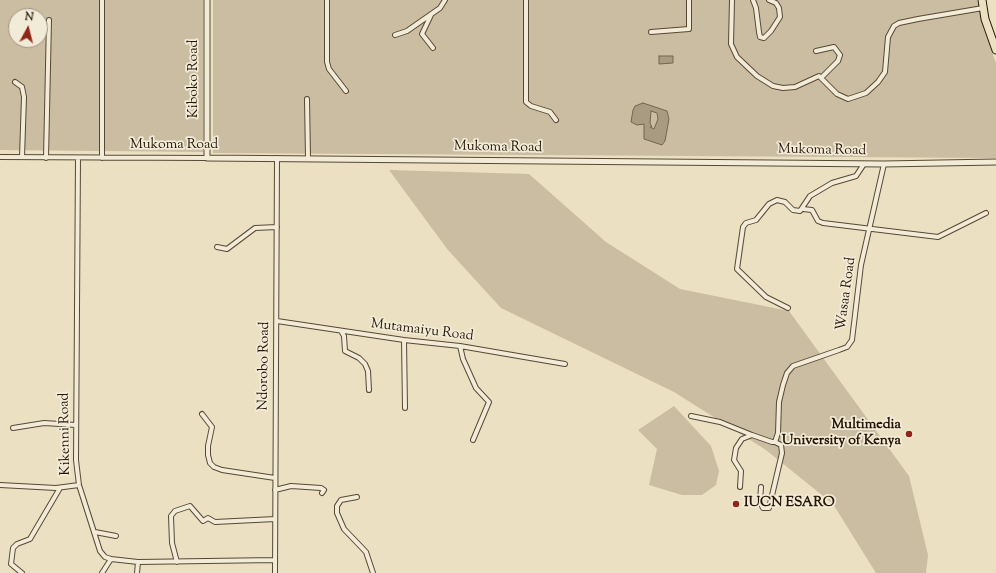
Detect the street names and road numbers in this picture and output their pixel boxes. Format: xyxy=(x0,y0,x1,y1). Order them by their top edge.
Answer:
street label: Kiboko Road xyxy=(187,40,203,118)
street label: Mukoma Road xyxy=(130,138,218,154)
street label: Mukoma Road xyxy=(454,139,542,157)
street label: Mukoma Road xyxy=(778,142,866,160)
street label: Wasaa Road xyxy=(834,256,860,332)
street label: Mutamaiyu Road xyxy=(370,316,474,346)
street label: Ndorobo Road xyxy=(256,321,274,411)
street label: Kikenni Road xyxy=(57,392,75,476)

